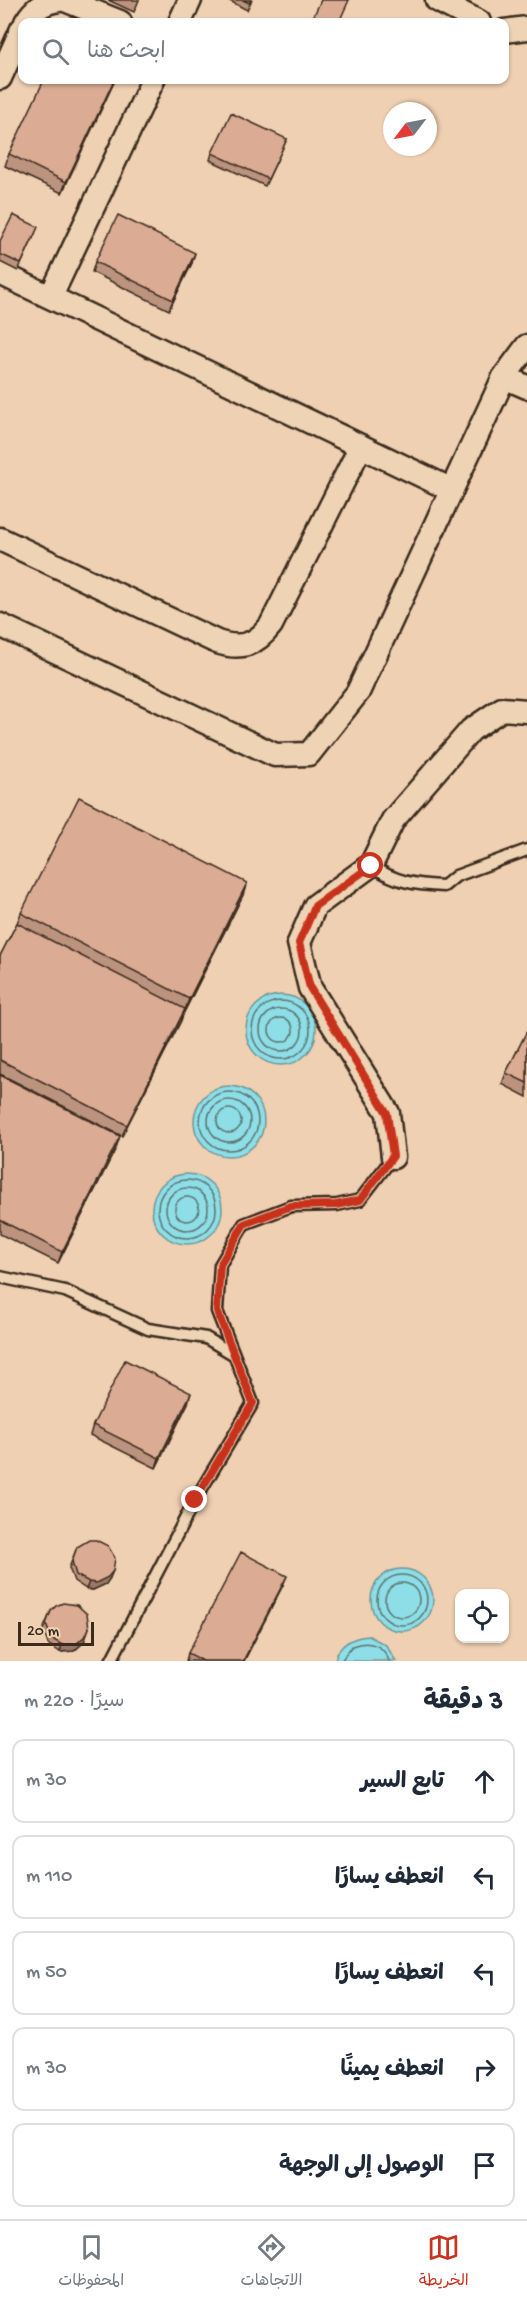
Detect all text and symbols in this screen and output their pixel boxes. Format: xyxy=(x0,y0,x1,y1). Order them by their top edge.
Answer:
search box xyxy=(18,18,509,84)
icon: search xyxy=(39,35,72,68)
text: ابحث هنا xyxy=(87,40,166,66)
north arrow xyxy=(383,102,437,156)
route start xyxy=(357,852,383,878)
route end xyxy=(181,1486,207,1512)
map controls xyxy=(455,1589,509,1643)
button: locate xyxy=(455,1589,509,1643)
scale bar xyxy=(18,1619,94,1646)
text: 20 m xyxy=(27,1623,59,1642)
text: 3 دقيقة xyxy=(423,1688,503,1719)
text: سيرًا · 220 m xyxy=(24,1691,124,1714)
icon: ahead xyxy=(468,1765,501,1798)
text: 30 m xyxy=(26,1770,67,1793)
text: تابع السير xyxy=(360,1770,444,1796)
icon: left xyxy=(468,1861,501,1894)
text: 110 m xyxy=(26,1866,72,1889)
text: انعطف يسارًا xyxy=(335,1866,444,1892)
icon: left xyxy=(468,1957,501,1990)
text: 50 m xyxy=(26,1962,67,1985)
text: انعطف يسارًا xyxy=(335,1962,444,1988)
icon: right xyxy=(468,2053,501,2086)
text: 30 m xyxy=(26,2058,67,2081)
text: انعطف يمينًا xyxy=(341,2058,444,2084)
icon: arrive xyxy=(468,2149,501,2182)
text: الوصول إلى الوجهة xyxy=(279,2154,444,2180)
tab: المحفوظات xyxy=(58,2231,124,2294)
tab: الاتجاهات xyxy=(241,2231,302,2294)
tab: الخريطة xyxy=(419,2231,469,2294)

